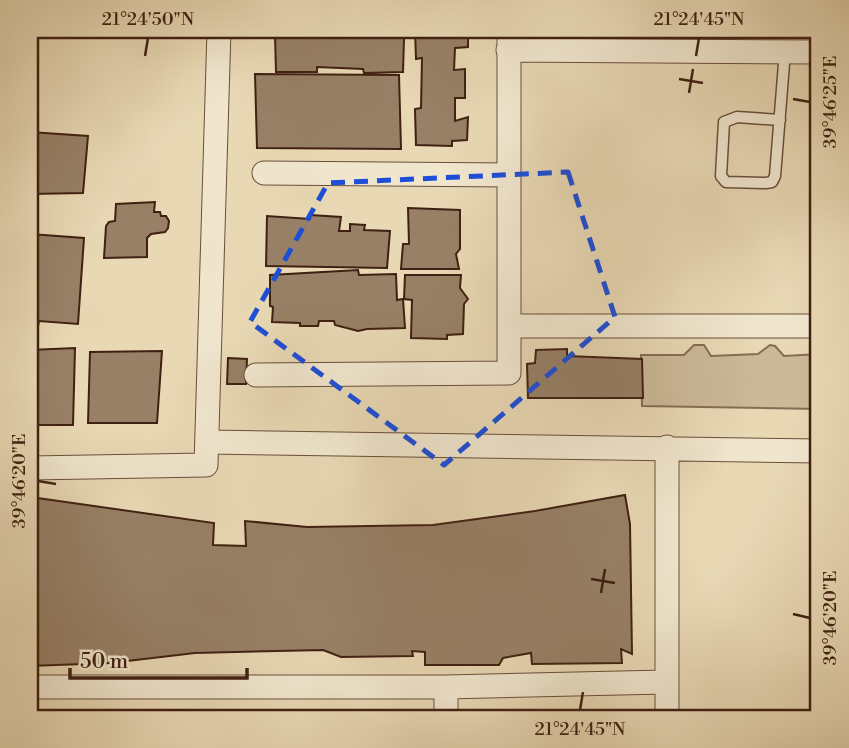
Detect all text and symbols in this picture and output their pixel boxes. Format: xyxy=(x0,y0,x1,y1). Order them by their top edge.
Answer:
text: 21°24'50"N xyxy=(102,8,195,31)
text: 21°24'45"N xyxy=(653,8,745,31)
text: 39°46'25"E xyxy=(819,56,842,148)
text: 39°46'20"E xyxy=(8,434,31,528)
text: 39°46'20"E xyxy=(819,571,842,665)
scale bar xyxy=(70,636,247,680)
text: 50 m xyxy=(80,649,128,675)
text: 21°24'45"N xyxy=(534,718,626,741)

